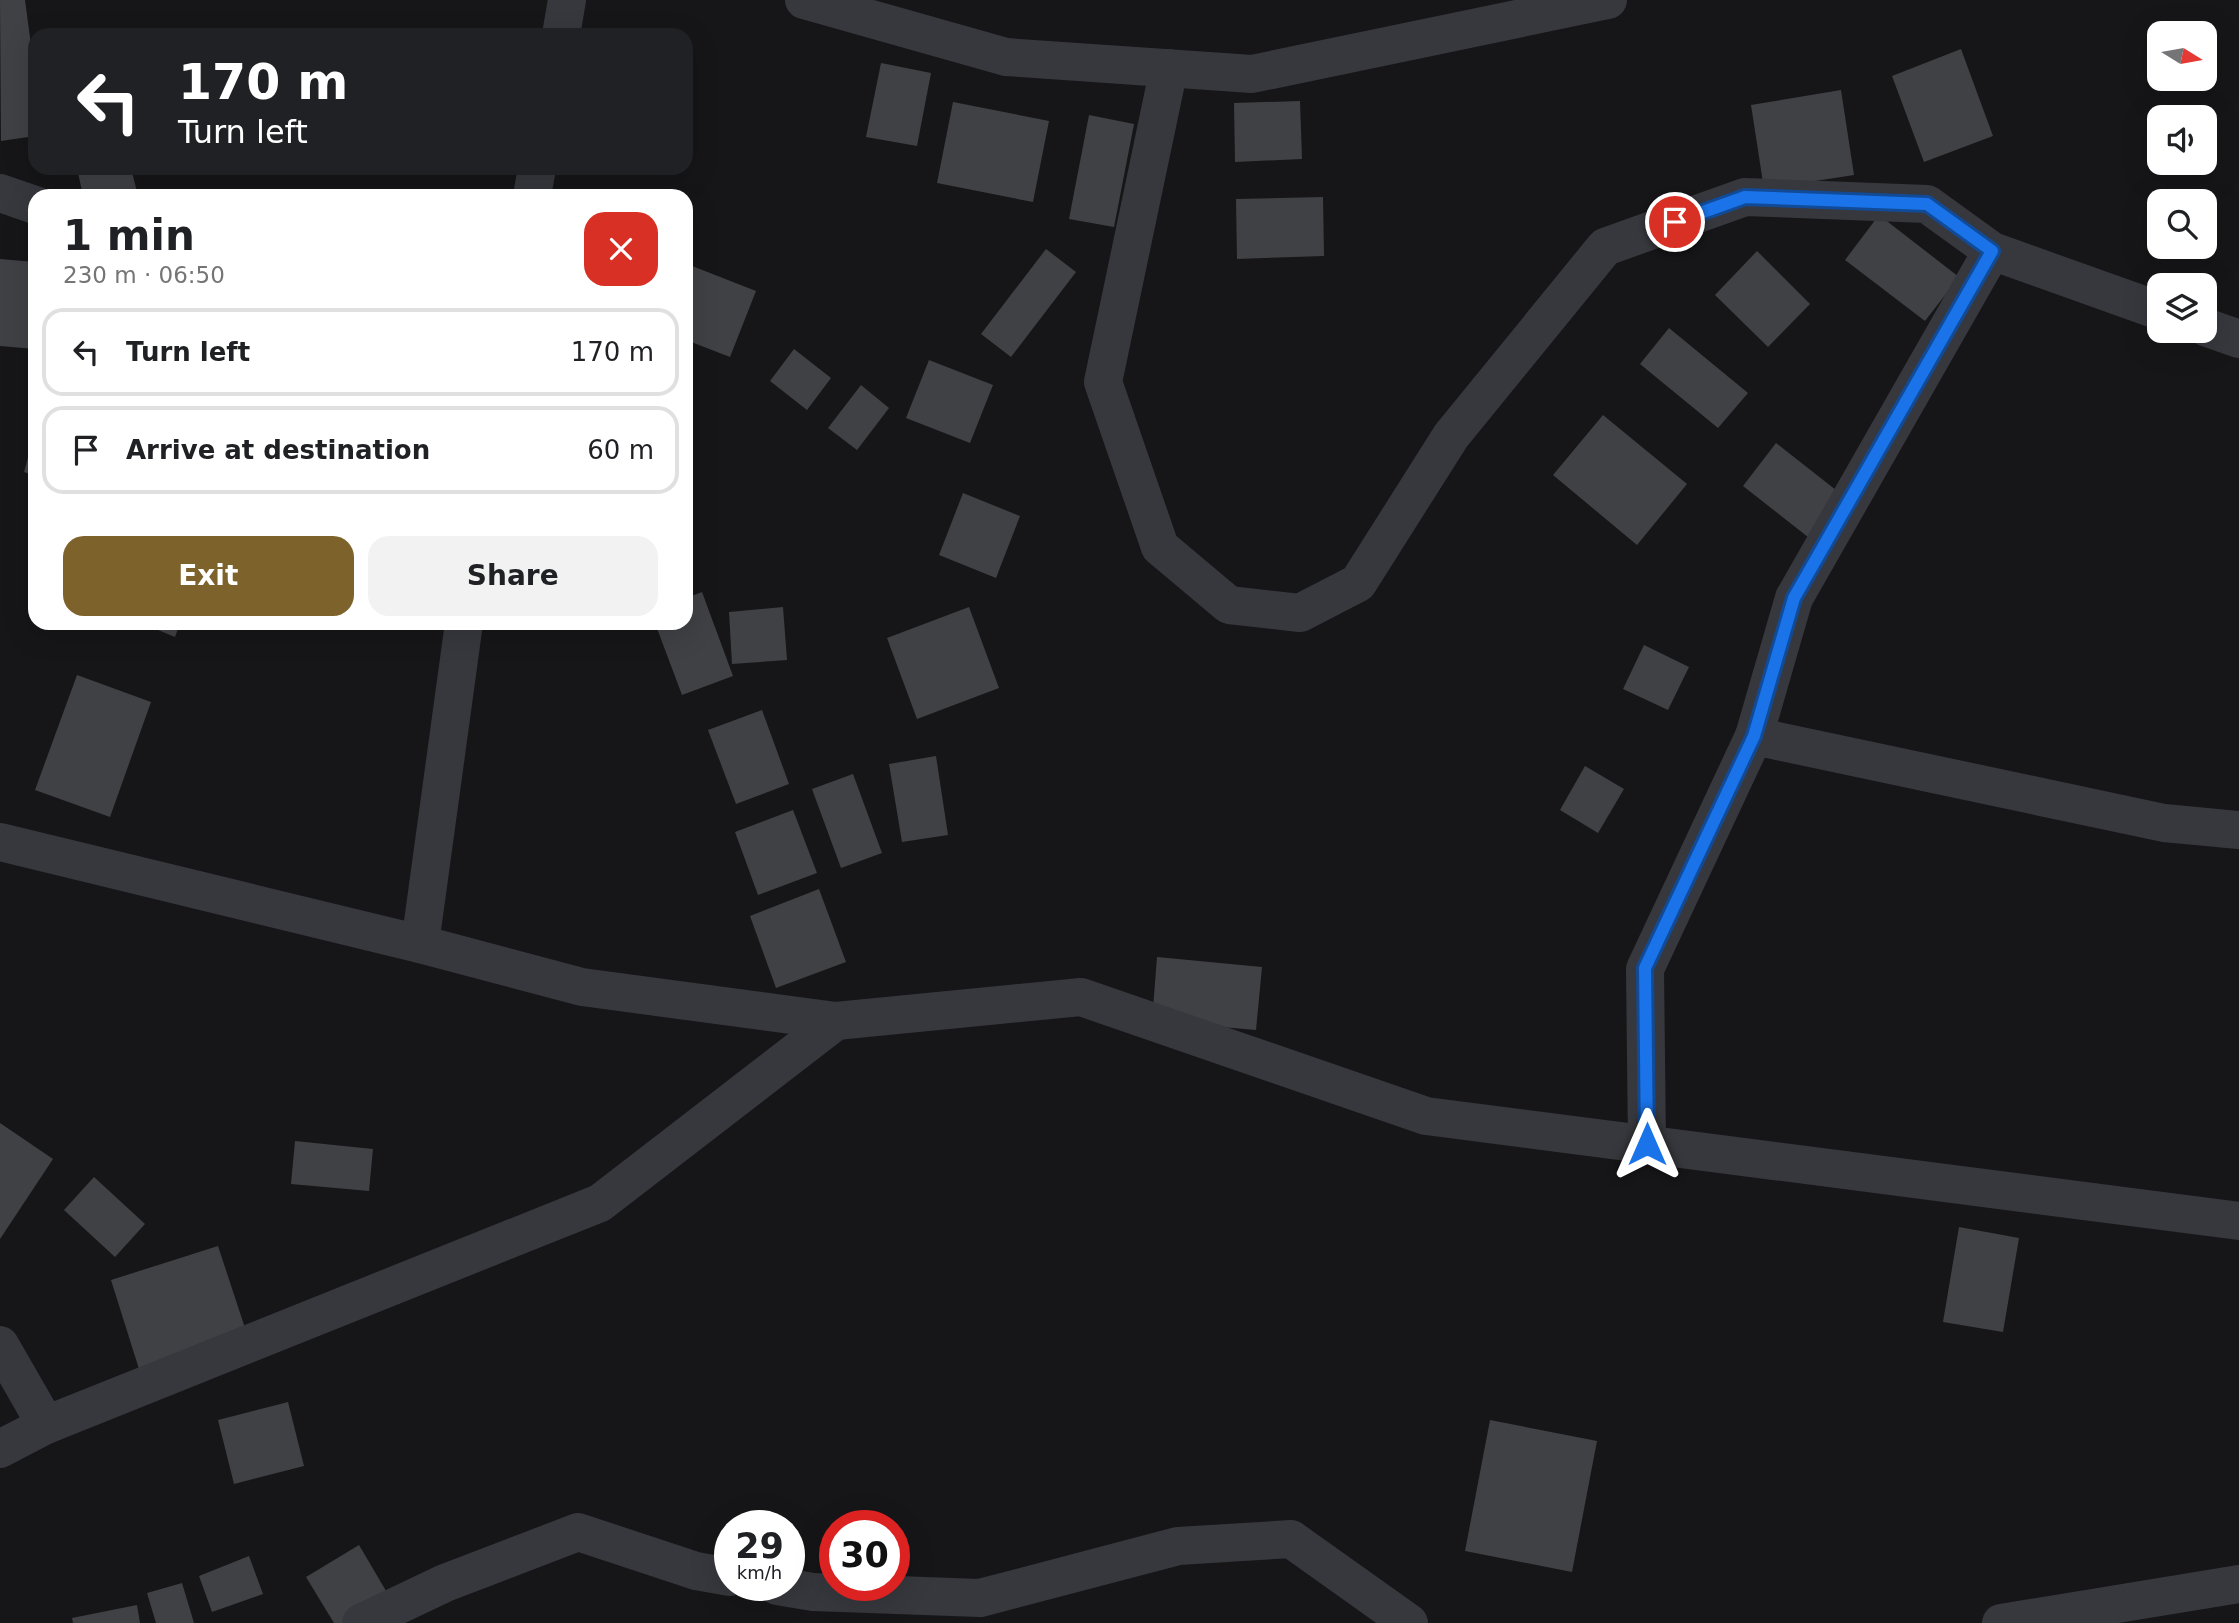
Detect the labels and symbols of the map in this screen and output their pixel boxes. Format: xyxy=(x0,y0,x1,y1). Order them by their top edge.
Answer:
north arrow xyxy=(2147,21,2217,91)
pin xyxy=(1645,192,1705,252)
position arrow xyxy=(1610,1107,1684,1181)
speed limit sign: 30 xyxy=(819,1510,910,1601)

